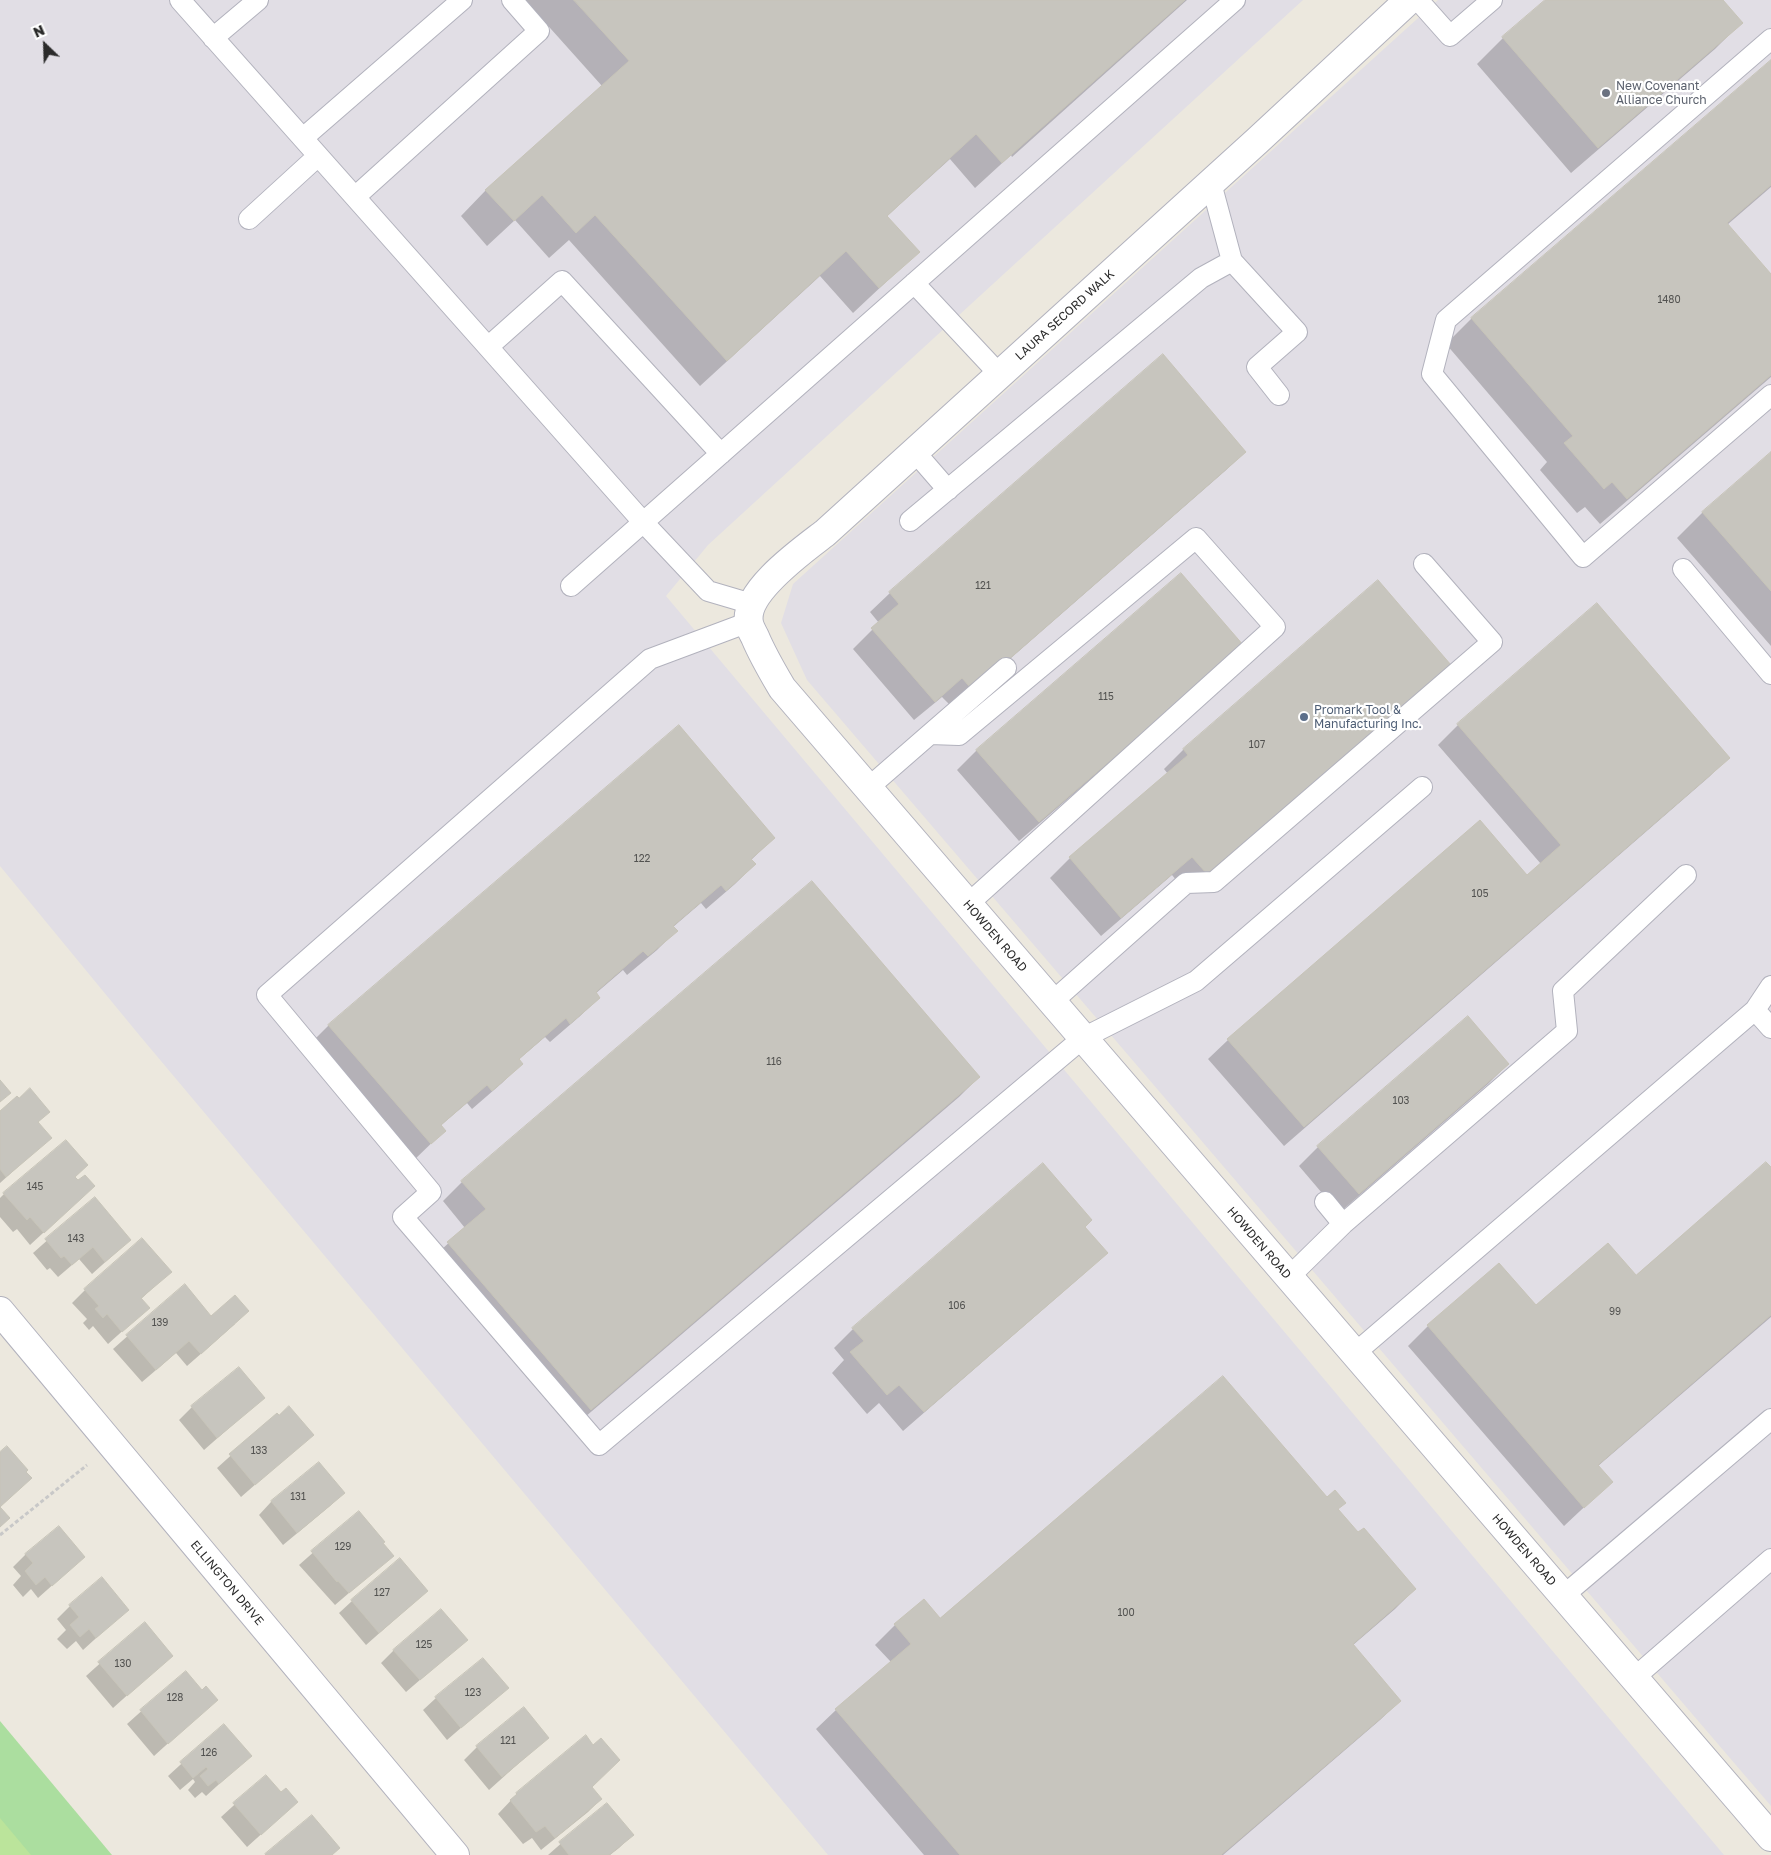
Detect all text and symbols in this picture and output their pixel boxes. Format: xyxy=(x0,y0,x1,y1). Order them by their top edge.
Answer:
north arrow xyxy=(20,20,70,70)
text: N xyxy=(30,21,47,41)
place label: New Covenant Alliance Church xyxy=(1616,79,1707,107)
marker: New Covenant Alliance Church xyxy=(1600,87,1612,99)
street label: LAURA SECORD WALK xyxy=(1012,267,1118,363)
house number: 1480 xyxy=(1657,294,1681,306)
house number: 121 xyxy=(975,580,991,592)
house number: 115 xyxy=(1098,691,1114,703)
place label: Promark Tool & Manufacturing Inc. xyxy=(1314,703,1422,731)
marker: Promark Tool & Manufacturing Inc. xyxy=(1298,711,1310,723)
house number: 107 xyxy=(1249,739,1265,751)
house number: 122 xyxy=(634,853,650,865)
house number: 105 xyxy=(1472,888,1488,900)
street label: HOWDEN ROAD xyxy=(960,897,1030,975)
house number: 116 xyxy=(766,1056,782,1068)
house number: 103 xyxy=(1393,1095,1409,1107)
house number: 145 xyxy=(27,1181,43,1193)
street label: HOWDEN ROAD xyxy=(1224,1204,1294,1282)
house number: 143 xyxy=(68,1233,84,1245)
house number: 106 xyxy=(948,1300,966,1312)
house number: 99 xyxy=(1609,1306,1621,1318)
house number: 139 xyxy=(152,1317,168,1329)
house number: 133 xyxy=(251,1445,267,1457)
house number: 131 xyxy=(290,1491,306,1503)
street label: HOWDEN ROAD xyxy=(1489,1511,1559,1589)
street label: ELLINGTON DRIVE xyxy=(187,1538,267,1628)
house number: 129 xyxy=(335,1541,351,1553)
house number: 127 xyxy=(374,1587,390,1599)
house number: 100 xyxy=(1117,1607,1135,1619)
house number: 125 xyxy=(416,1639,432,1651)
house number: 130 xyxy=(115,1658,131,1670)
house number: 123 xyxy=(465,1687,481,1699)
house number: 128 xyxy=(167,1692,183,1704)
house number: 121 xyxy=(500,1735,516,1747)
house number: 126 xyxy=(201,1747,217,1759)

